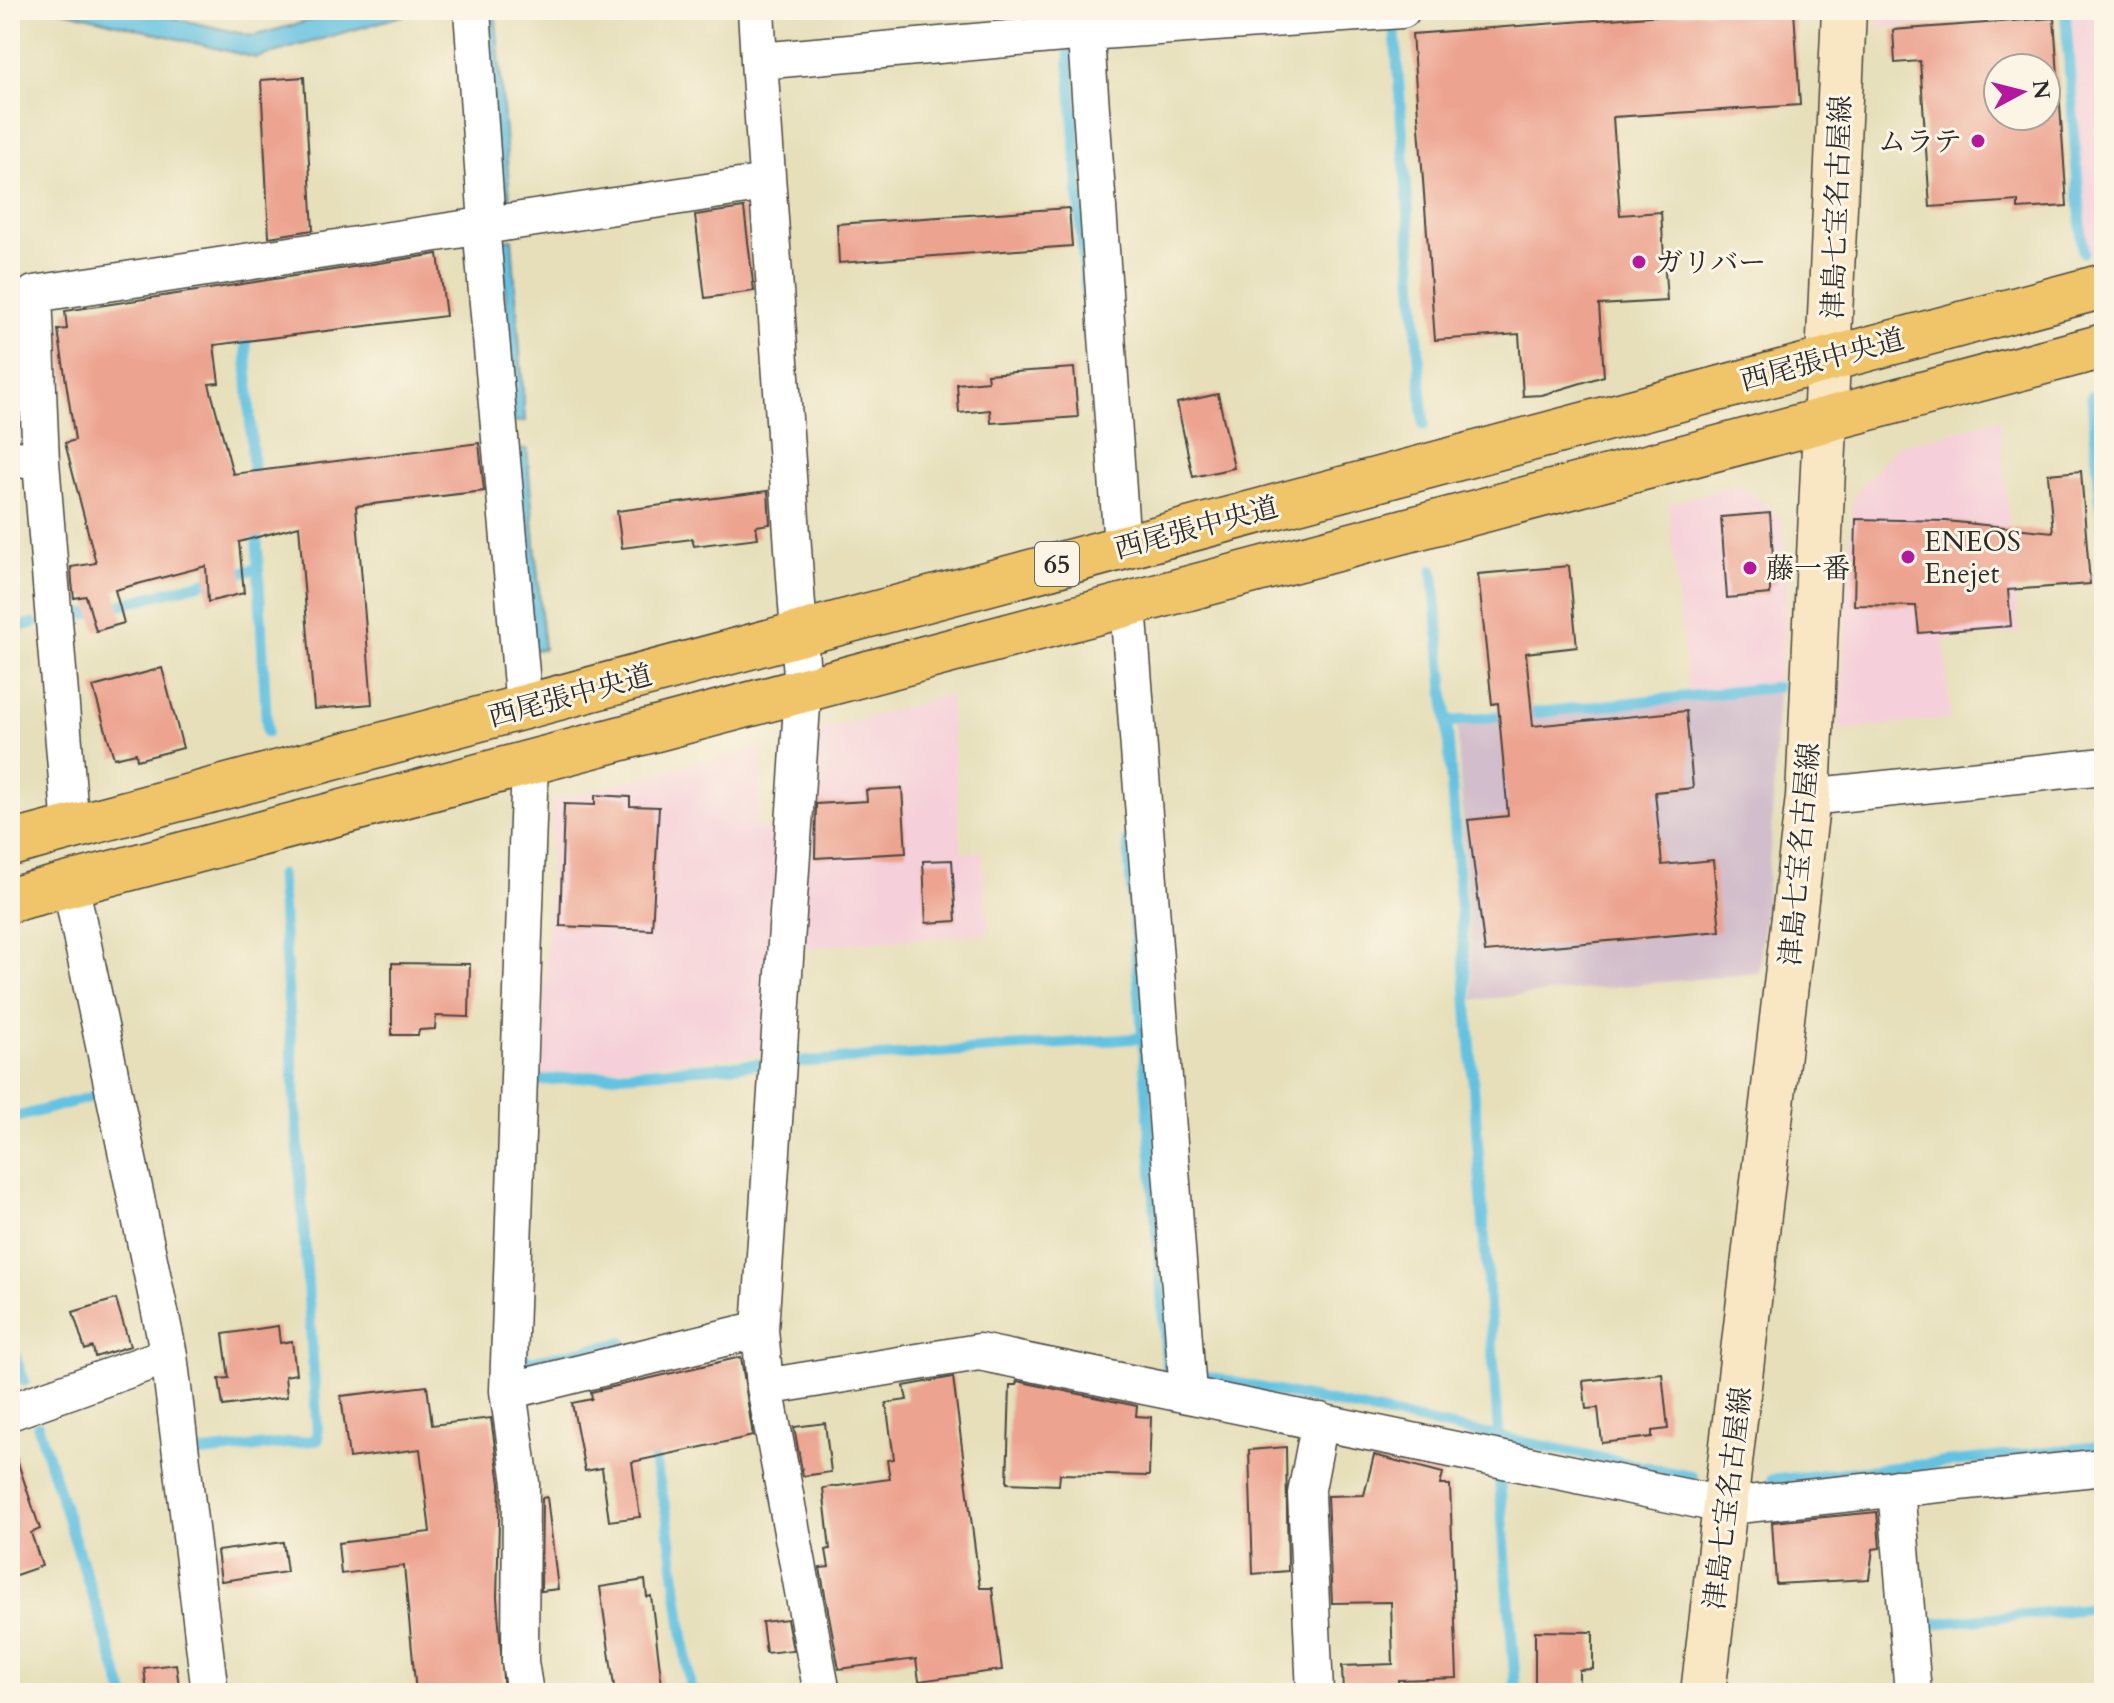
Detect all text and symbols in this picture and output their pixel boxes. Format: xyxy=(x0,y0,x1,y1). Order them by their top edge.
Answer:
north arrow xyxy=(1982,52,2062,132)
text: N xyxy=(2025,78,2057,101)
street label: 津島七宝名古屋線 xyxy=(1814,94,1860,320)
place label: ムラテ xyxy=(1878,123,1962,161)
marker: ムラテ xyxy=(1969,132,1987,150)
place label: ガリバー xyxy=(1655,244,1766,282)
marker: ガリバー xyxy=(1630,253,1648,271)
street label: 西尾張中央道 xyxy=(1736,320,1908,400)
street label: 西尾張中央道 xyxy=(1110,488,1282,568)
place label: ENEOS Enejet xyxy=(1924,523,2021,593)
road number: 65 xyxy=(1035,542,1079,586)
marker: ENEOS Enejet xyxy=(1899,548,1917,566)
place label: 藤一番 xyxy=(1766,550,1850,588)
marker: 藤一番 xyxy=(1741,559,1759,577)
street label: 西尾張中央道 xyxy=(484,656,656,736)
street label: 津島七宝名古屋線 xyxy=(1771,741,1829,967)
street label: 津島七宝名古屋線 xyxy=(1695,1385,1761,1612)

